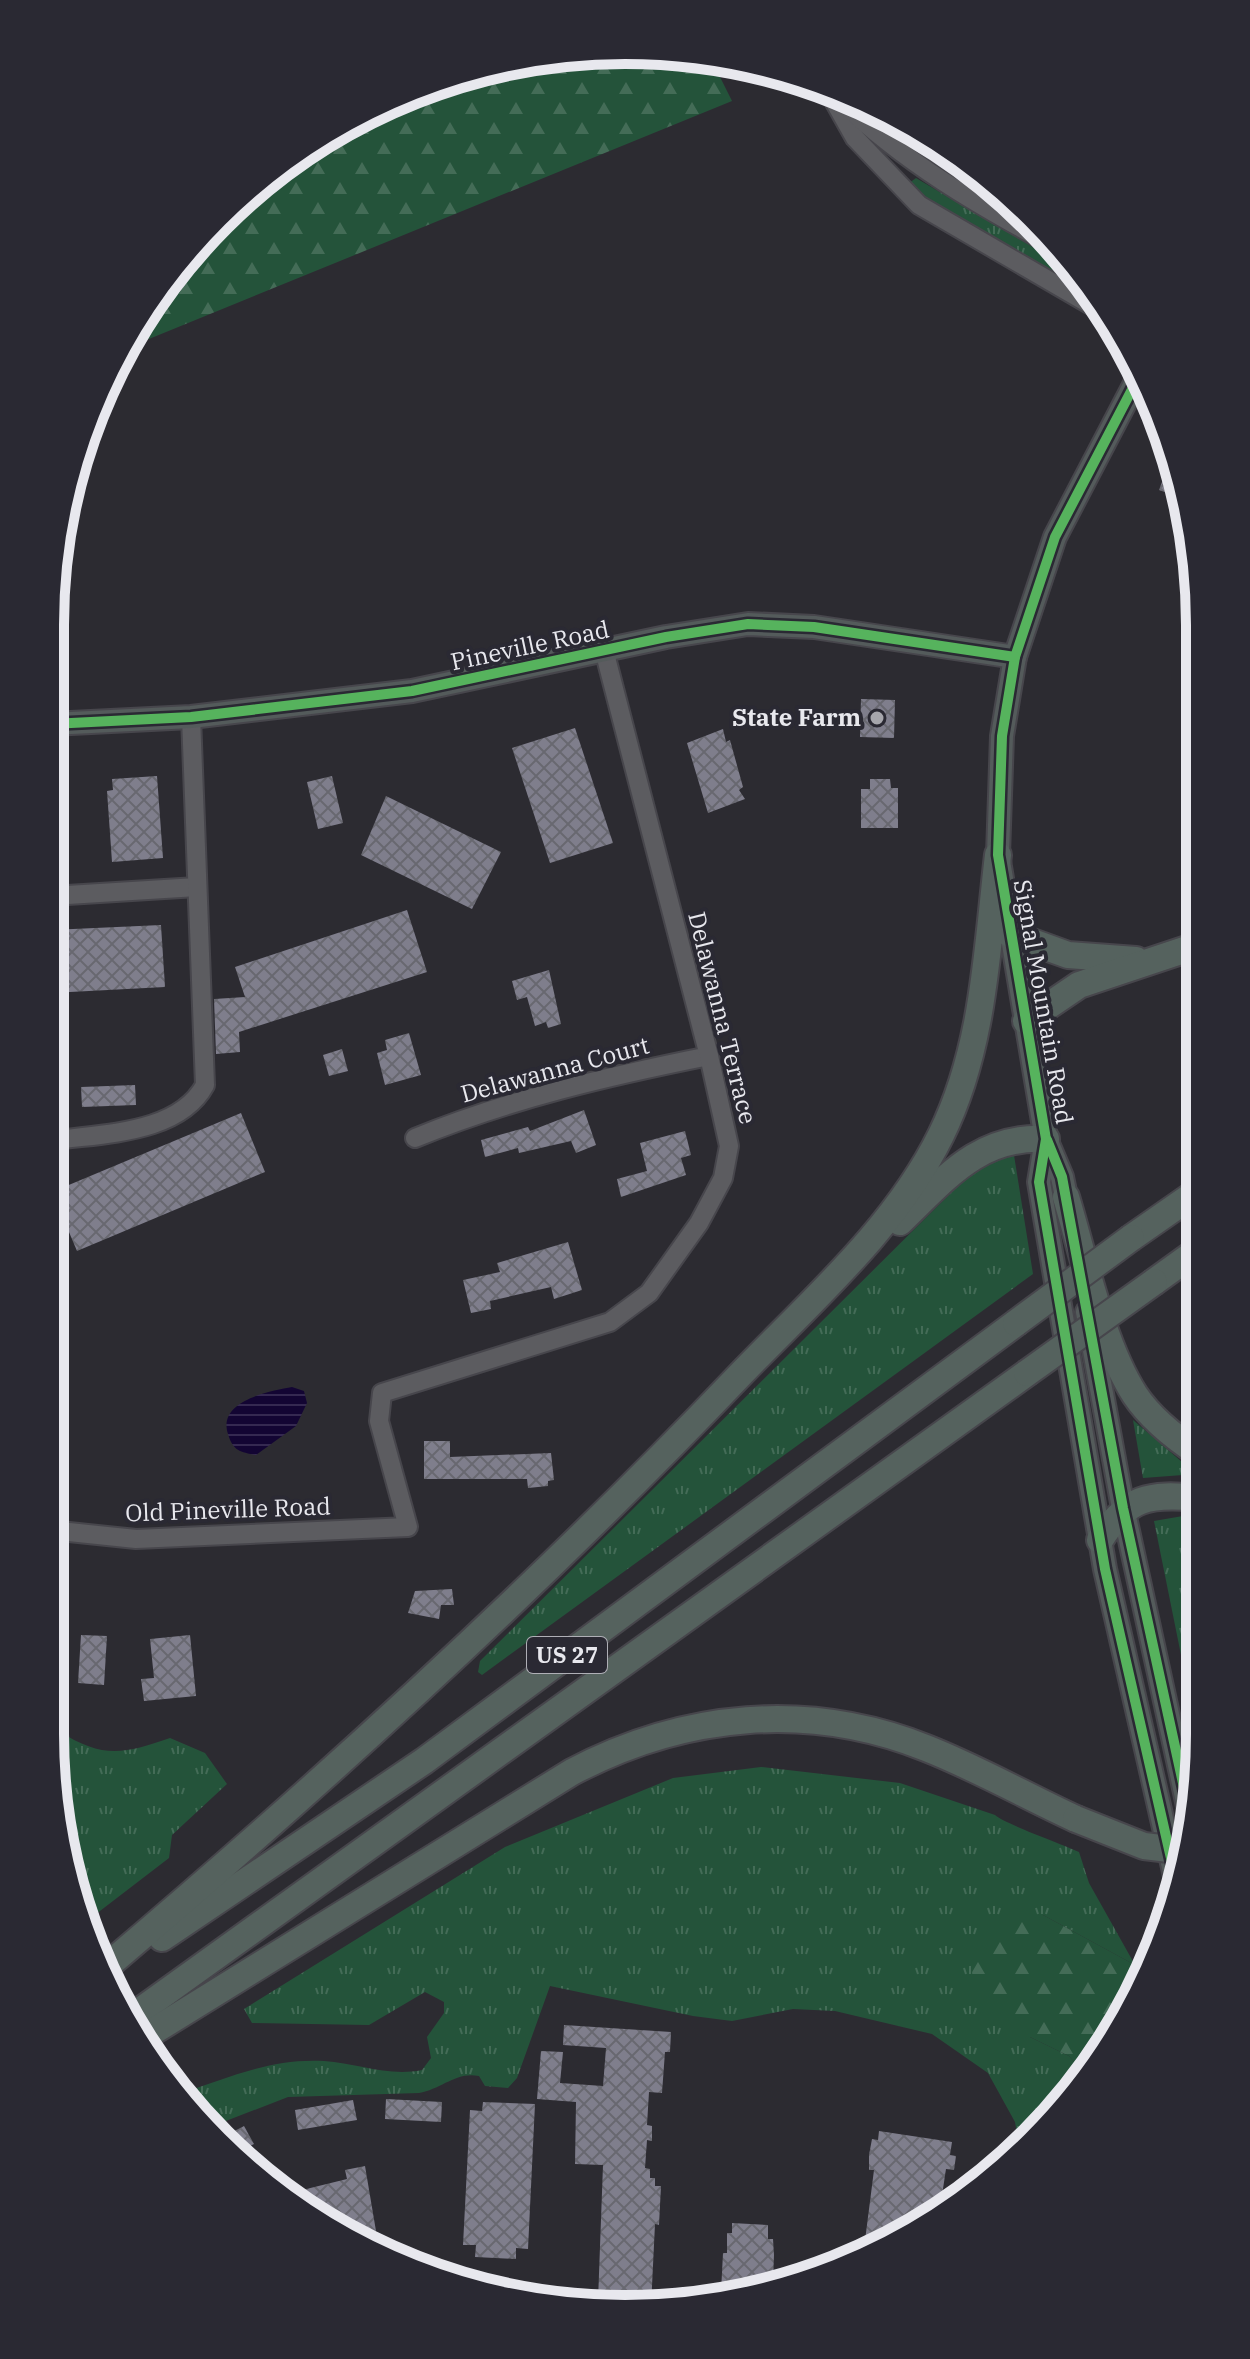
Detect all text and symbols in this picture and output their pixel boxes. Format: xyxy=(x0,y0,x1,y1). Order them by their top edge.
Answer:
street label: Pineville Road xyxy=(448,613,612,677)
place label: State Farm xyxy=(732,701,861,733)
marker: State Farm xyxy=(868,709,886,727)
street label: Signal Mountain Road xyxy=(1007,877,1081,1127)
street label: Delawanna Terrace xyxy=(681,908,765,1127)
street label: Delawanna Court xyxy=(457,1028,653,1110)
street label: Old Pineville Road xyxy=(125,1489,331,1529)
road number: US 27 xyxy=(527,1637,607,1673)

